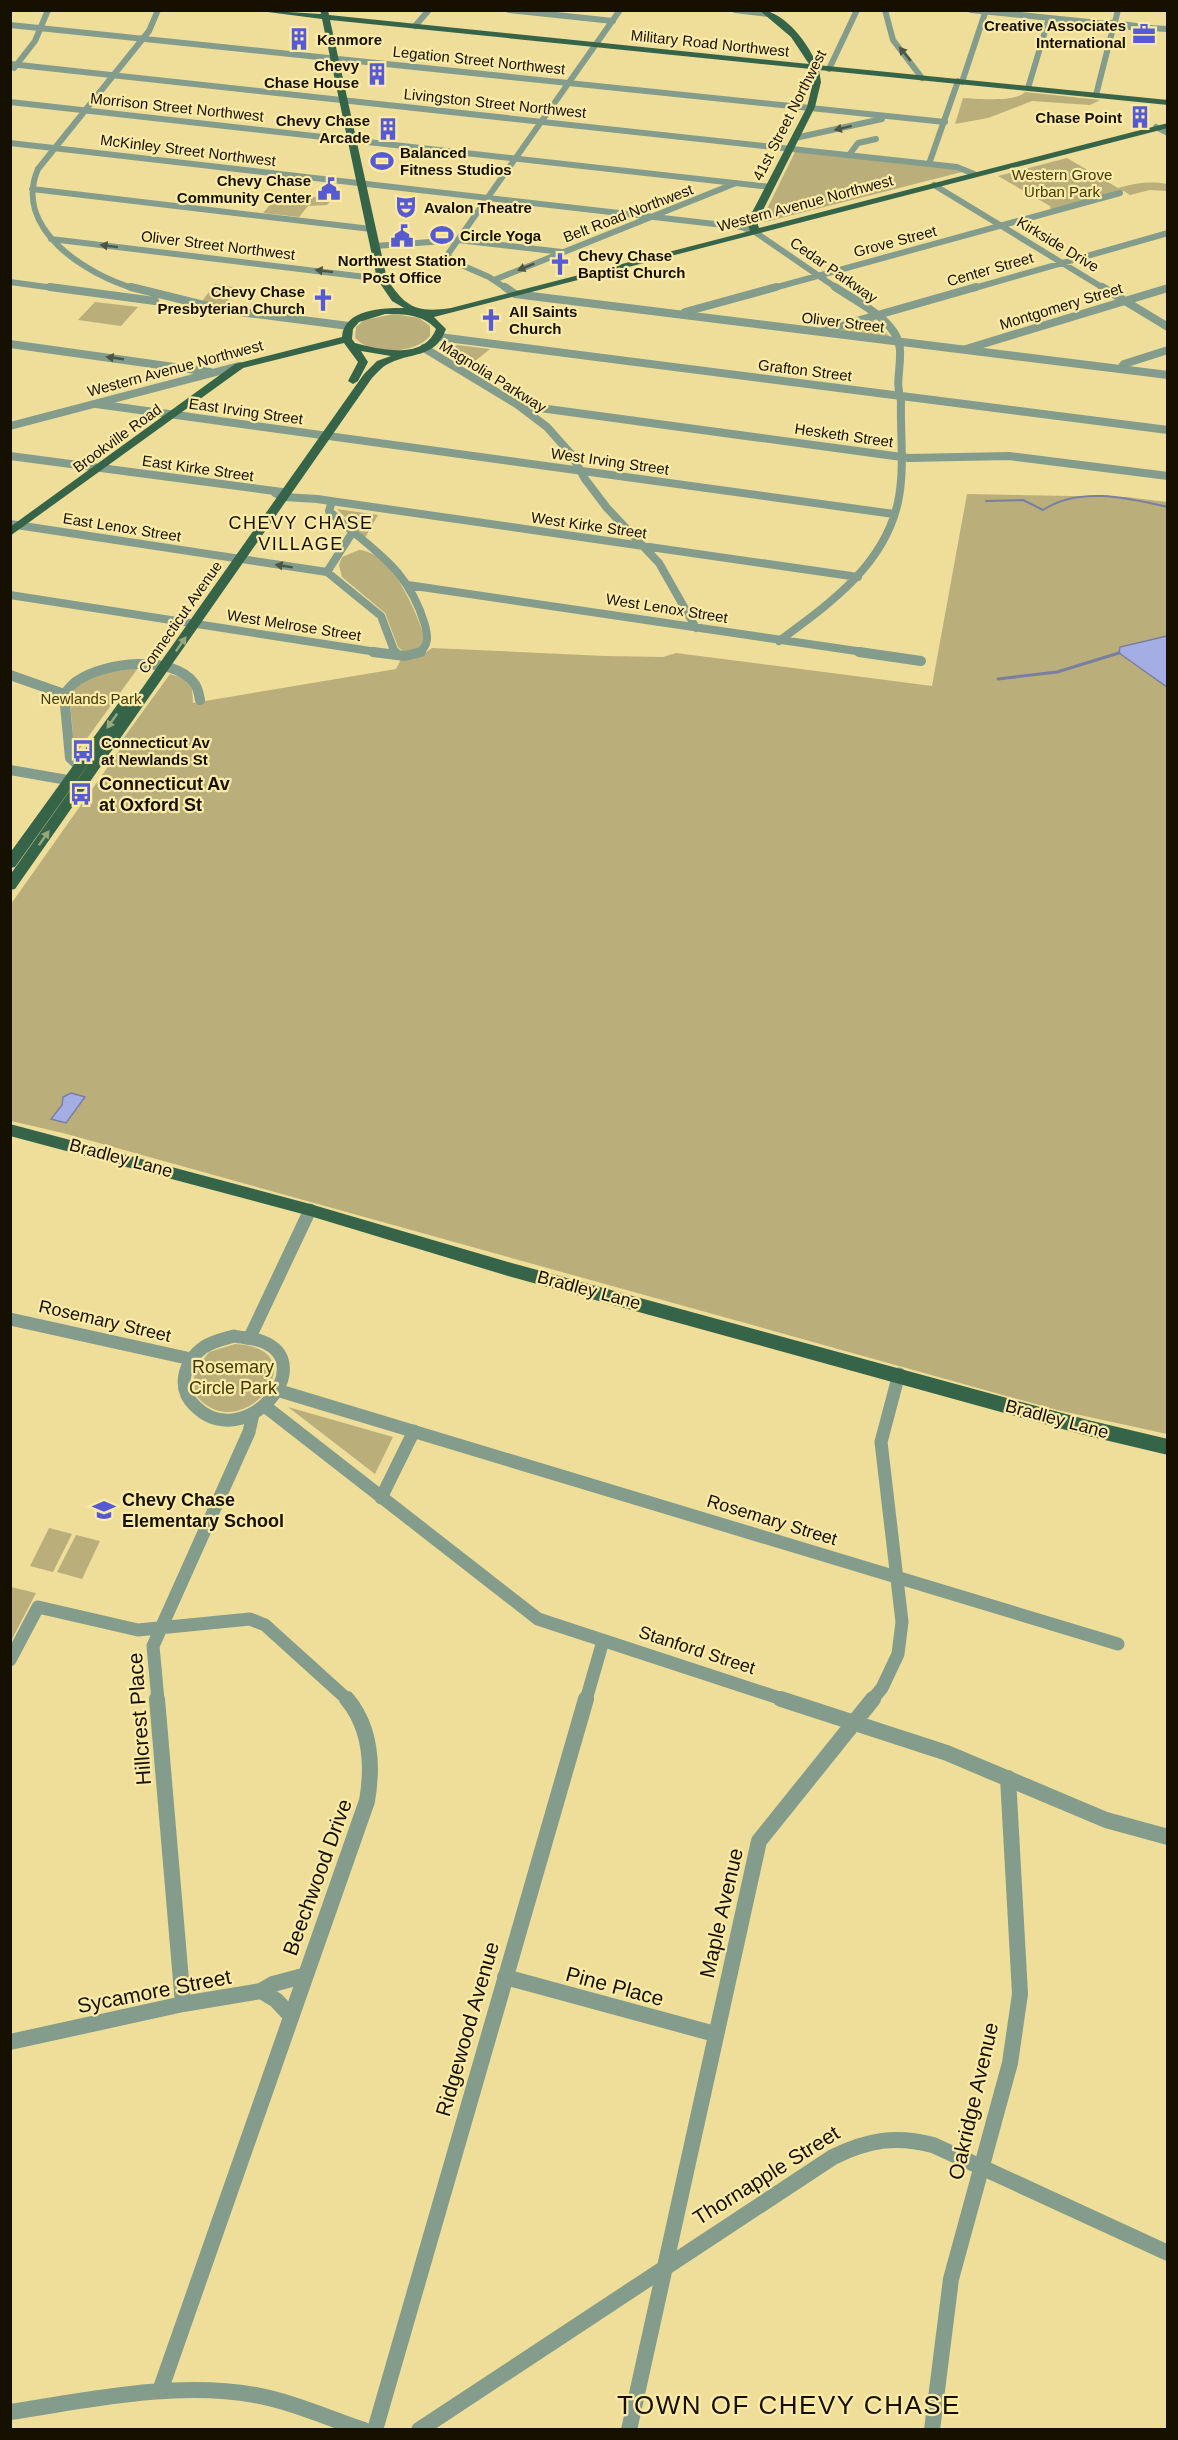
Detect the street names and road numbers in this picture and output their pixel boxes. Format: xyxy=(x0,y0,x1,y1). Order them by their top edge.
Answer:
street label: Military Road Northwest xyxy=(630,26,791,60)
street label: Legation Street Northwest xyxy=(392,42,567,78)
street label: 41st Street Northwest xyxy=(749,46,830,183)
street label: Livingston Street Northwest xyxy=(403,85,588,121)
street label: Morrison Street Northwest xyxy=(89,89,265,125)
street label: McKinley Street Northwest xyxy=(99,131,278,169)
street label: Western Avenue Northwest xyxy=(715,171,896,235)
street label: Belt Road Northwest xyxy=(561,180,696,246)
street label: Kirkside Drive xyxy=(1014,213,1102,275)
street label: Grove Street xyxy=(852,222,939,260)
street label: Oliver Street Northwest xyxy=(140,227,297,263)
street label: Cedar Parkway xyxy=(787,234,881,307)
street label: Center Street xyxy=(945,248,1036,289)
street label: Montgomery Street xyxy=(998,279,1125,333)
street label: Oliver Street xyxy=(801,308,886,336)
street label: Western Avenue Northwest xyxy=(85,336,266,400)
street label: Magnolia Parkway xyxy=(437,336,550,416)
street label: Grafton Street xyxy=(757,356,854,384)
street label: East Irving Street xyxy=(188,395,305,428)
street label: Brookville Road xyxy=(70,400,164,476)
street label: Hesketh Street xyxy=(794,420,895,450)
street label: West Irving Street xyxy=(550,444,671,478)
street label: East Kirke Street xyxy=(141,452,256,484)
street label: West Kirke Street xyxy=(530,508,649,542)
street label: East Lenox Street xyxy=(62,509,183,545)
street label: Connecticut Avenue xyxy=(135,558,225,676)
street label: West Lenox Street xyxy=(605,590,730,626)
street label: West Melrose Street xyxy=(226,606,363,644)
street label: Bradley Lane xyxy=(67,1135,175,1181)
street label: Bradley Lane xyxy=(535,1267,643,1313)
street label: Rosemary Street xyxy=(37,1296,173,1346)
street label: Bradley Lane xyxy=(1003,1396,1111,1442)
street label: Rosemary Street xyxy=(705,1491,839,1549)
street label: Stanford Street xyxy=(636,1622,758,1678)
street label: Hillcrest Place xyxy=(123,1652,155,1786)
street label: Beechwood Drive xyxy=(278,1796,356,1958)
street label: Maple Avenue xyxy=(695,1846,747,1980)
street label: Ridgewood Avenue xyxy=(431,1939,503,2119)
street label: Pine Place xyxy=(564,1962,666,2010)
street label: Sycamore Street xyxy=(75,1965,233,2017)
street label: Oakridge Avenue xyxy=(944,2020,1002,2182)
street label: Thornapple Street xyxy=(689,2121,844,2229)

